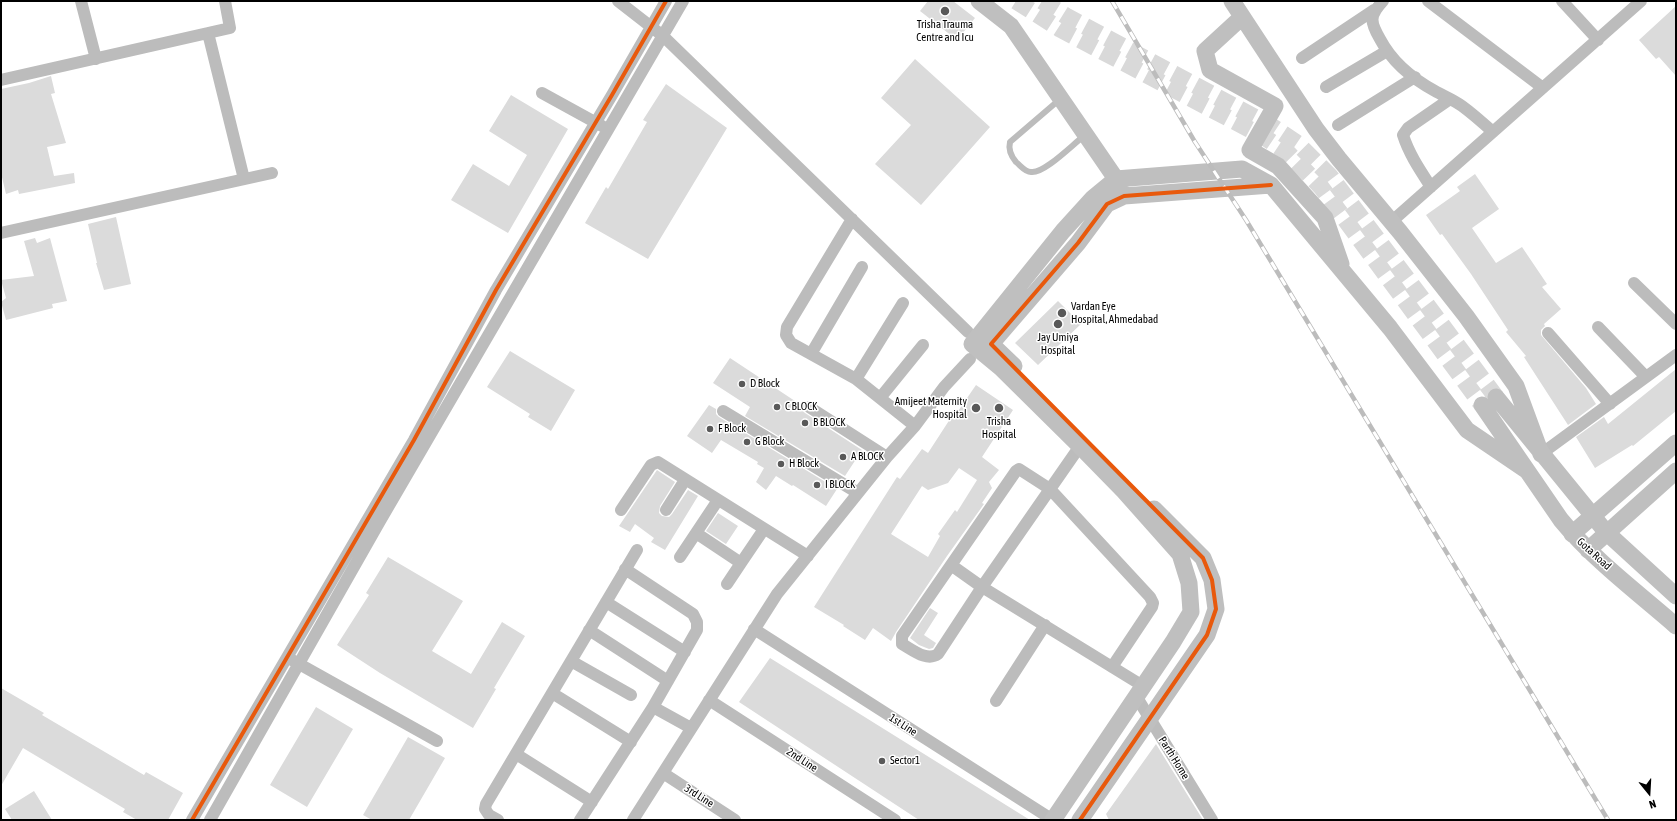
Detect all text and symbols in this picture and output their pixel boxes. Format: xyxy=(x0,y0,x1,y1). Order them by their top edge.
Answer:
marker: Trisha Trauma Centre and Icu xyxy=(939,5,951,17)
place label: Trisha Trauma Centre and Icu xyxy=(916,18,974,44)
place label: Vardan Eye Hospital, Ahmedabad xyxy=(1071,300,1158,326)
marker: Vardan Eye Hospital, Ahmedabad xyxy=(1056,307,1068,319)
marker: Jay Umiya Hospital xyxy=(1052,318,1064,330)
place label: Jay Umiya Hospital xyxy=(1037,331,1079,357)
place label: D Block xyxy=(750,377,780,391)
marker: D Block xyxy=(737,379,747,389)
place label: Amijeet Maternity Hospital xyxy=(895,395,967,421)
place label: C BLOCK xyxy=(785,400,817,414)
marker: C BLOCK xyxy=(772,402,782,412)
marker: Amijeet Maternity Hospital xyxy=(970,402,982,414)
marker: Trisha Hospital xyxy=(993,402,1005,414)
place label: Trisha Hospital xyxy=(982,415,1016,441)
place label: B BLOCK xyxy=(813,416,846,430)
marker: B BLOCK xyxy=(800,418,810,428)
place label: F Block xyxy=(718,422,746,436)
marker: F Block xyxy=(705,424,715,434)
place label: G Block xyxy=(755,435,784,449)
marker: G Block xyxy=(742,437,752,447)
place label: A BLOCK xyxy=(851,450,884,464)
marker: A BLOCK xyxy=(838,452,848,462)
place label: H Block xyxy=(789,457,819,471)
marker: H Block xyxy=(776,459,786,469)
place label: I BLOCK xyxy=(825,478,855,492)
marker: I BLOCK xyxy=(812,480,822,490)
street label: Gota Road xyxy=(1574,535,1614,573)
street label: 1st Line xyxy=(886,711,920,739)
street label: Parth Home xyxy=(1156,734,1192,782)
street label: 2nd Line xyxy=(784,745,820,775)
place label: Sector1 xyxy=(890,754,920,768)
marker: Sector1 xyxy=(877,756,887,766)
north arrow xyxy=(1629,773,1669,813)
street label: 3rd Line xyxy=(682,782,716,810)
text: N xyxy=(1648,798,1658,811)

